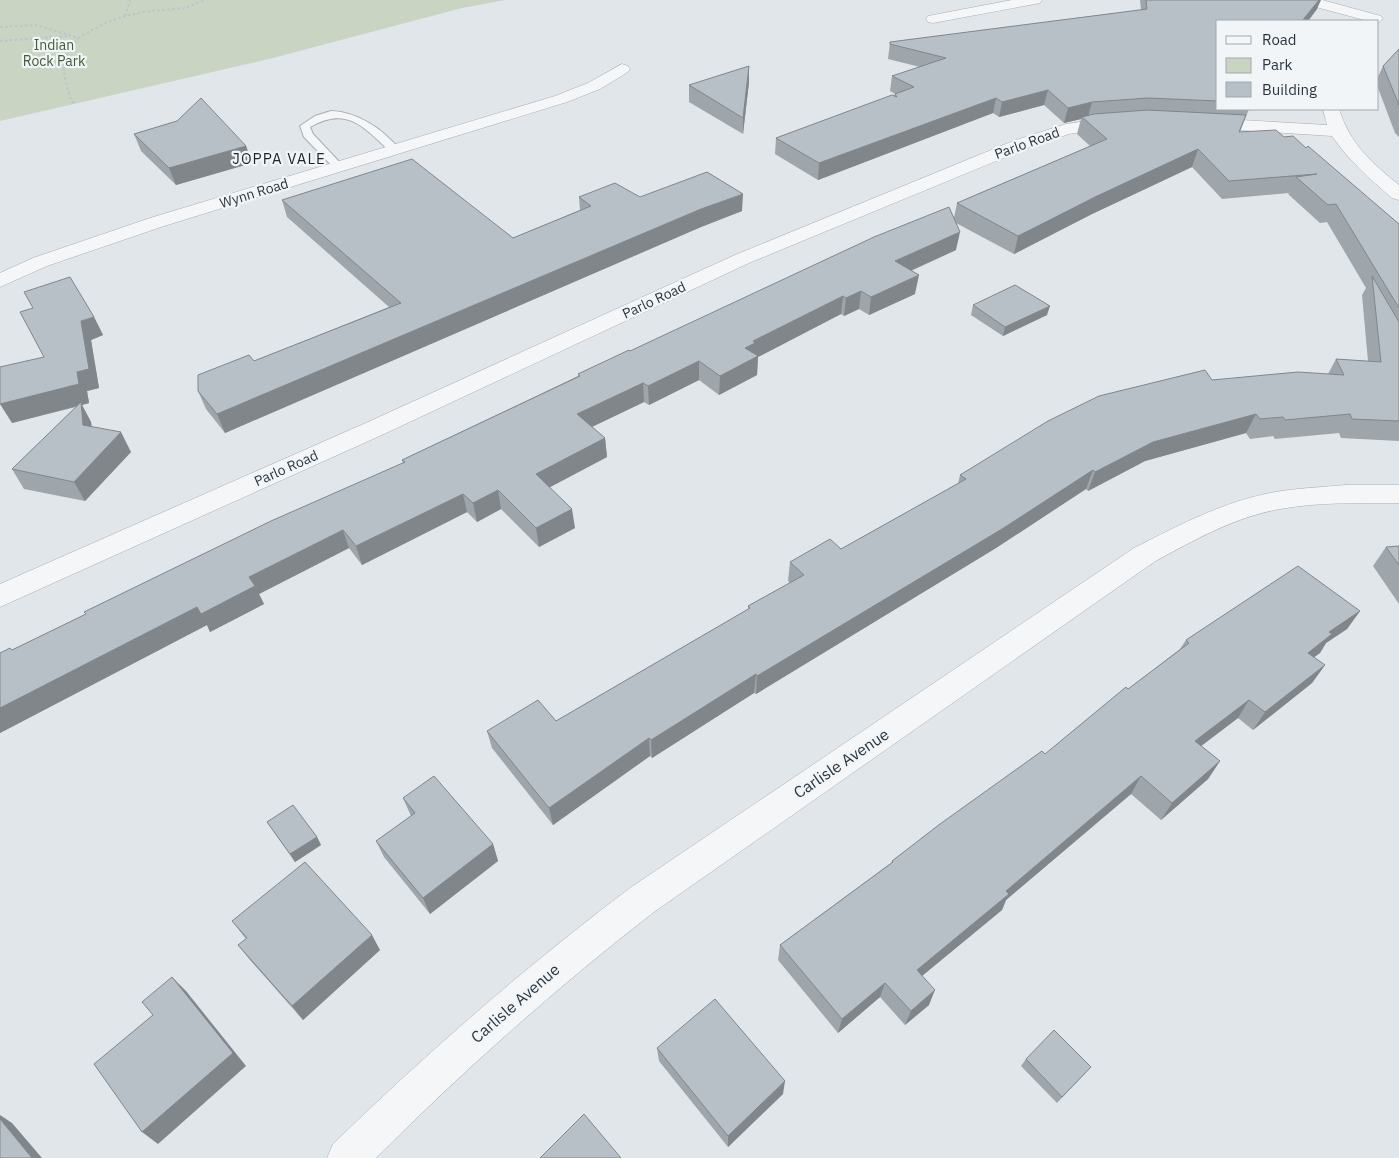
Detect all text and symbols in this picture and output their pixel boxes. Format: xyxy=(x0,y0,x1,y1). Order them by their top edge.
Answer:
legend xyxy=(1216,20,1379,110)
text: Road xyxy=(1262,30,1297,49)
park label: Indian Rock Park xyxy=(23,36,86,70)
text: Park xyxy=(1262,55,1292,74)
text: Building xyxy=(1262,80,1317,99)
street label: Parlo Road xyxy=(992,123,1062,163)
district label: JOPPA VALE xyxy=(232,149,326,168)
street label: Wynn Road xyxy=(217,174,291,212)
street label: Parlo Road xyxy=(619,277,689,323)
street label: Parlo Road xyxy=(251,446,321,490)
street label: Carlisle Avenue xyxy=(789,724,893,802)
street label: Carlisle Avenue xyxy=(467,959,564,1047)

